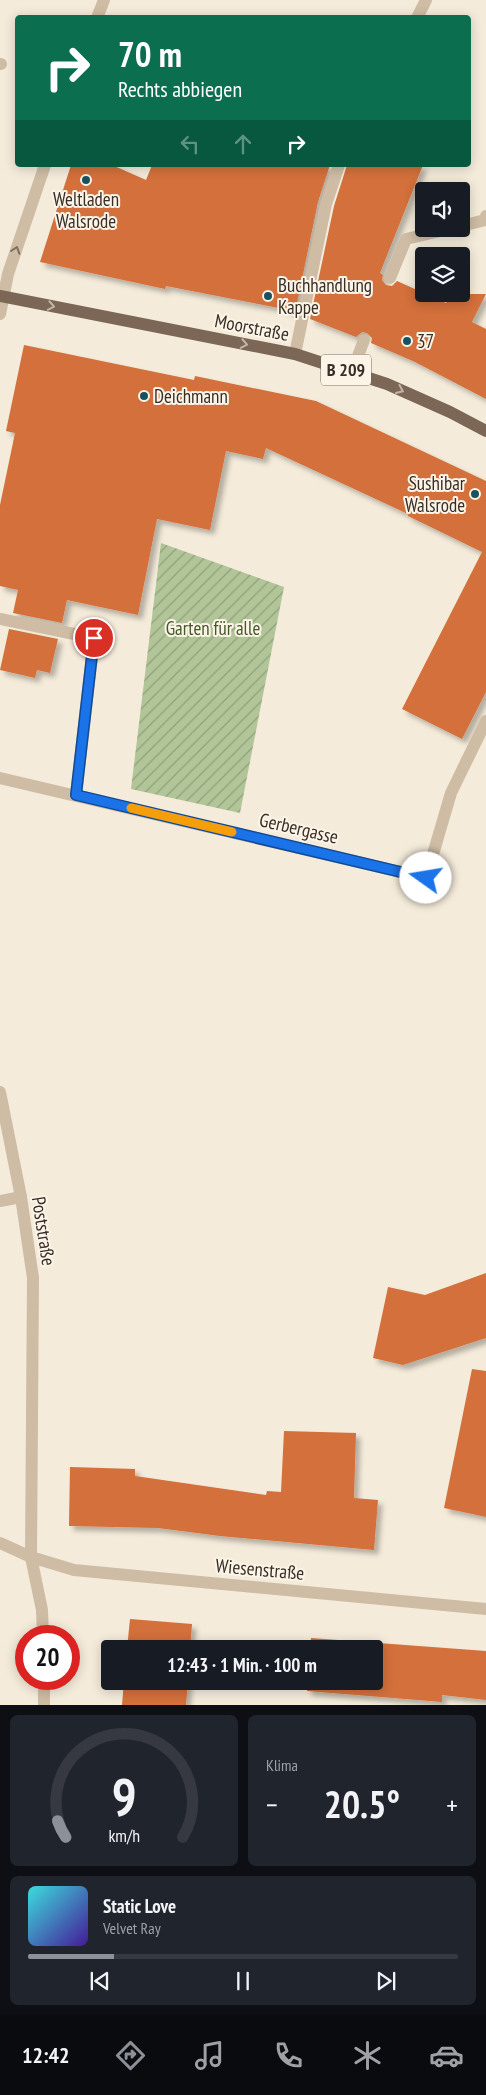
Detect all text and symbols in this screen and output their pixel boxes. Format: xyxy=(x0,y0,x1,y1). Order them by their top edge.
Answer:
text: 70 m xyxy=(118,31,182,77)
icon: right xyxy=(35,35,100,100)
text: Rechts abbiegen xyxy=(118,75,242,103)
icon: left xyxy=(176,130,204,158)
icon: ahead xyxy=(229,130,257,158)
icon: right xyxy=(282,130,310,158)
marker: Weltladen Walsrode xyxy=(80,174,92,186)
map controls xyxy=(415,182,470,302)
button: sound xyxy=(415,182,470,237)
place label: Weltladen Walsrode xyxy=(53,187,119,233)
one-way arrow xyxy=(10,246,20,254)
button: layers xyxy=(415,247,470,302)
place label: Buchhandlung Kappe xyxy=(278,273,372,319)
marker: Buchhandlung Kappe xyxy=(262,290,274,302)
one-way arrow xyxy=(47,301,55,311)
street label: Moorstraße xyxy=(213,308,291,346)
place label: 37 xyxy=(417,329,434,353)
marker: 37 xyxy=(401,335,413,347)
one-way arrow xyxy=(240,339,249,349)
road number: B 209 xyxy=(321,354,371,386)
one-way arrow xyxy=(395,383,404,394)
place label: Deichmann xyxy=(154,384,228,408)
marker: Deichmann xyxy=(138,390,150,402)
place label: Sushibar Walsrode xyxy=(405,471,466,517)
marker: Sushibar Walsrode xyxy=(469,488,481,500)
park label: Garten für alle xyxy=(166,616,260,640)
pin xyxy=(73,617,115,659)
icon: arrive xyxy=(80,624,108,652)
street label: Gerbergasse xyxy=(257,807,341,849)
position arrow xyxy=(399,851,451,903)
street label: Poststraße xyxy=(27,1195,61,1267)
street label: Wiesenstraße xyxy=(215,1553,305,1585)
speed limit sign: 20 xyxy=(15,1625,80,1690)
text: 12:43 · 1 Min. · 100 m xyxy=(167,1653,317,1677)
text: Klima xyxy=(266,1755,298,1775)
text: 9 xyxy=(112,1763,136,1830)
text: 20.5° xyxy=(324,1779,400,1828)
text: − xyxy=(266,1786,278,1823)
text: + xyxy=(446,1786,458,1823)
text: km/h xyxy=(108,1824,140,1847)
text: Static Love xyxy=(103,1894,176,1918)
text: Velvet Ray xyxy=(103,1918,161,1938)
icon: previous xyxy=(86,1967,114,1995)
icon: pause xyxy=(229,1967,257,1995)
icon: next xyxy=(372,1967,400,1995)
icon: directions xyxy=(113,2038,148,2073)
icon: music xyxy=(192,2038,227,2073)
icon: phone xyxy=(271,2038,306,2073)
icon: climate xyxy=(350,2038,385,2073)
icon: car xyxy=(429,2038,464,2073)
text: 12:42 xyxy=(22,2041,70,2069)

